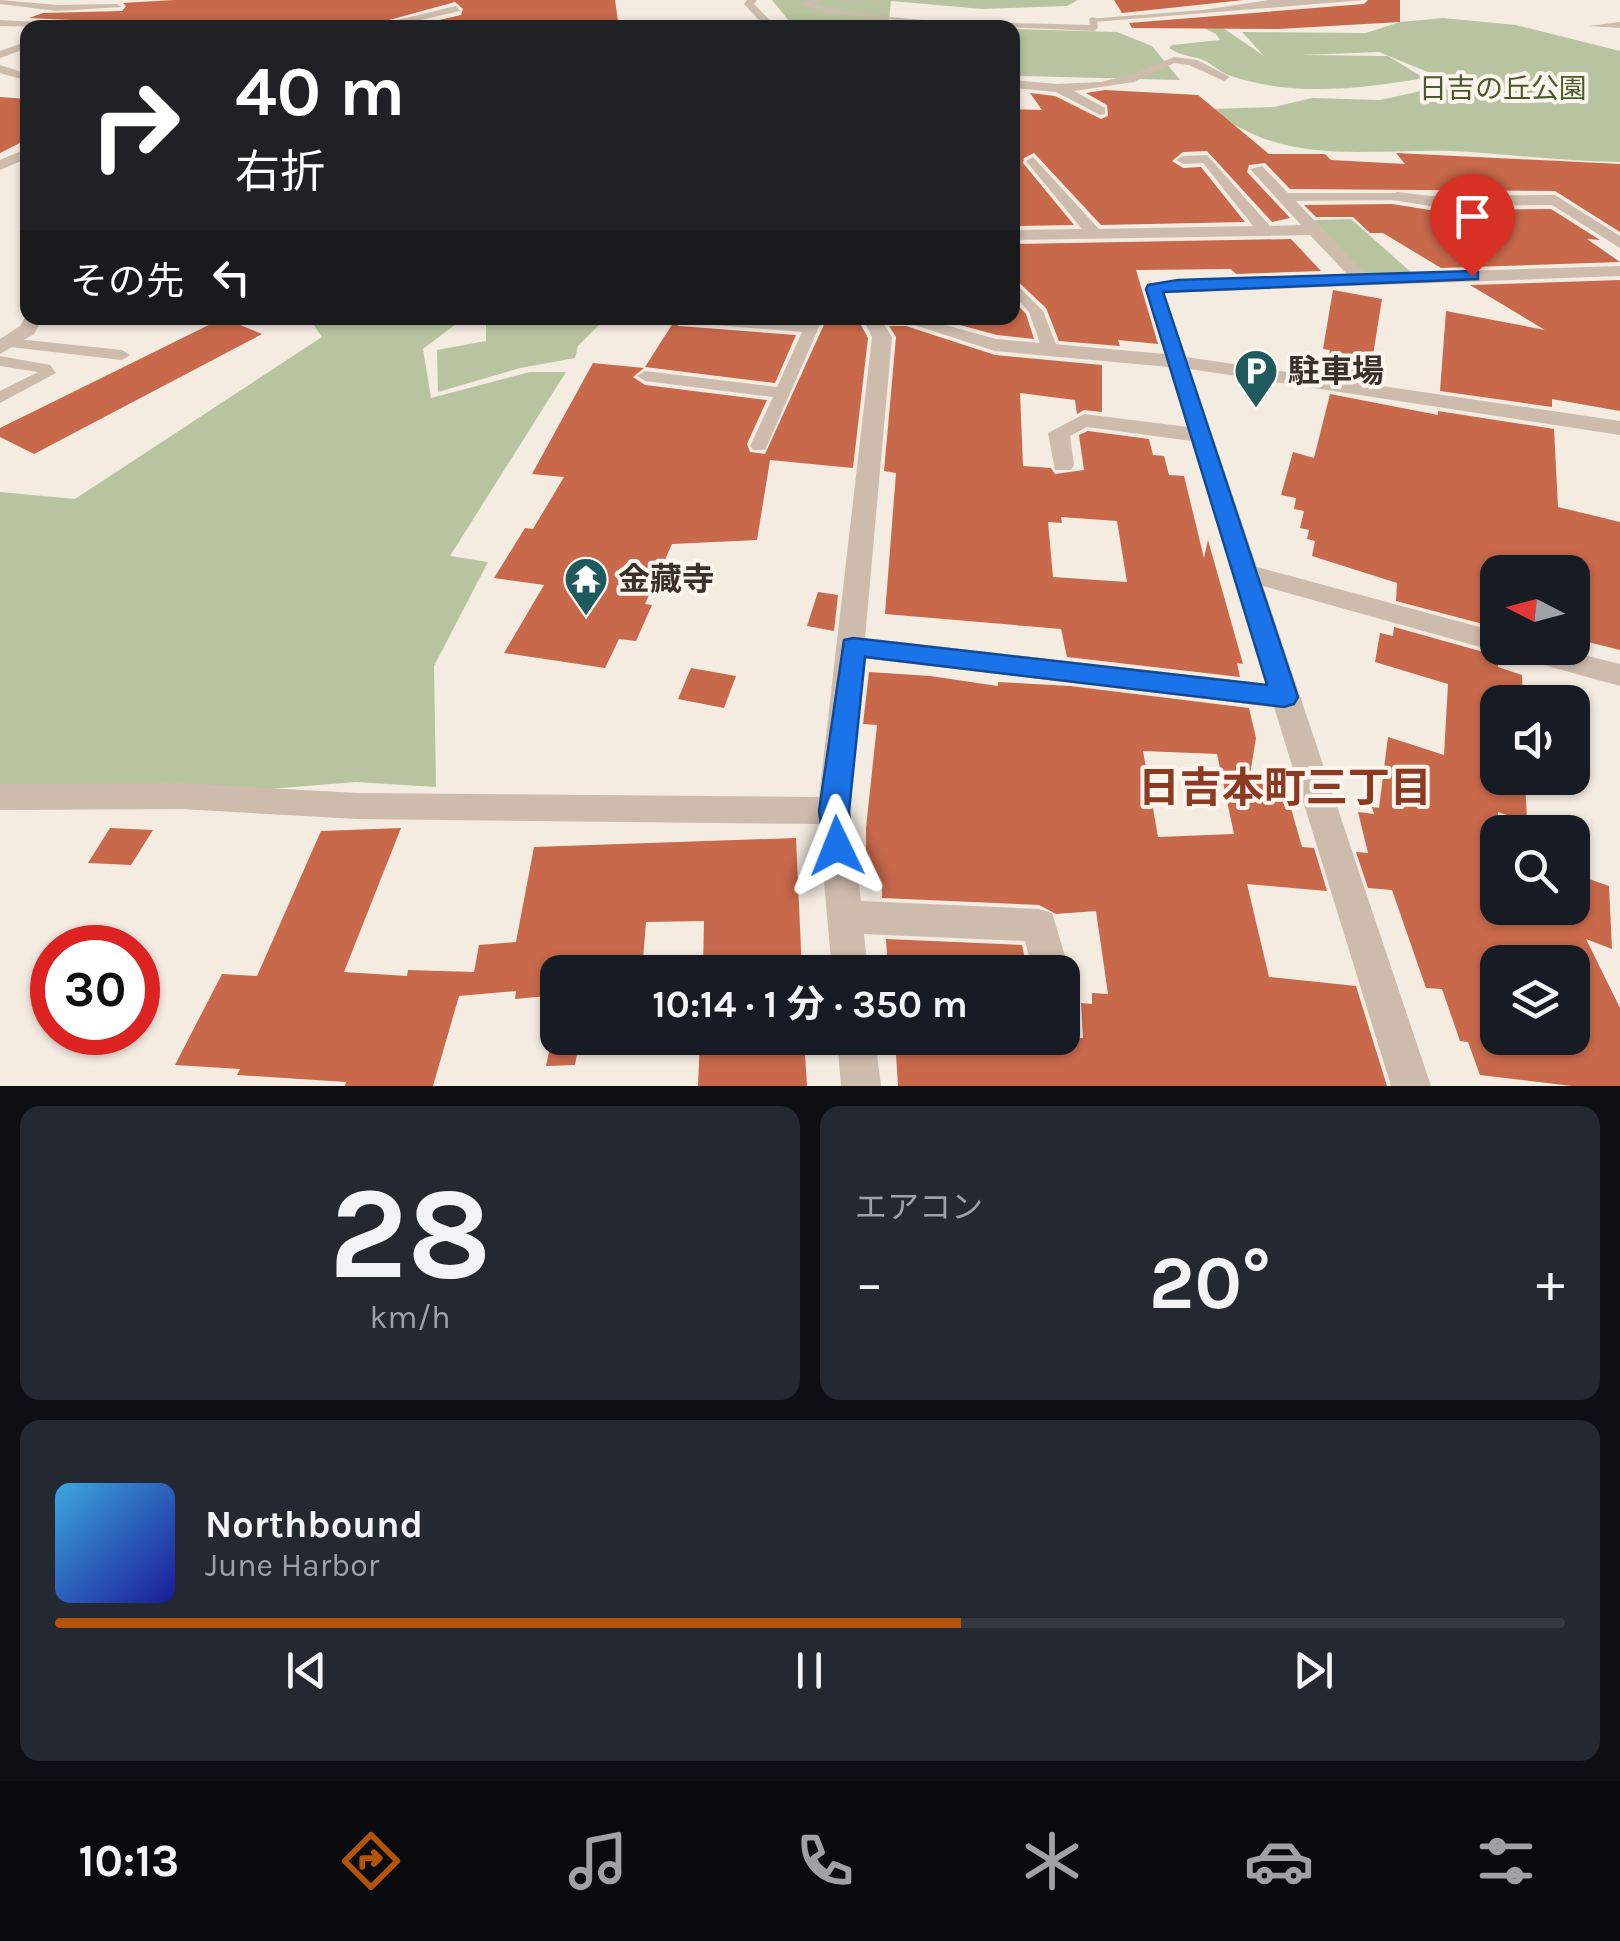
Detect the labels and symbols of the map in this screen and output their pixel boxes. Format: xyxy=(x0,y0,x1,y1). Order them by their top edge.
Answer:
park label: 日吉の丘公園 xyxy=(1419,72,1587,105)
pin xyxy=(1430,174,1515,277)
parking icon: 駐車場 xyxy=(1233,348,1279,409)
place label: 駐車場 xyxy=(1288,353,1384,390)
north arrow xyxy=(1480,555,1590,665)
temple icon: 金藏寺 xyxy=(563,556,609,617)
place label: 金藏寺 xyxy=(618,561,714,598)
district label: 日吉本町三丁目 xyxy=(1138,763,1432,813)
position arrow xyxy=(785,794,889,898)
speed limit sign: 30 xyxy=(30,925,160,1055)

